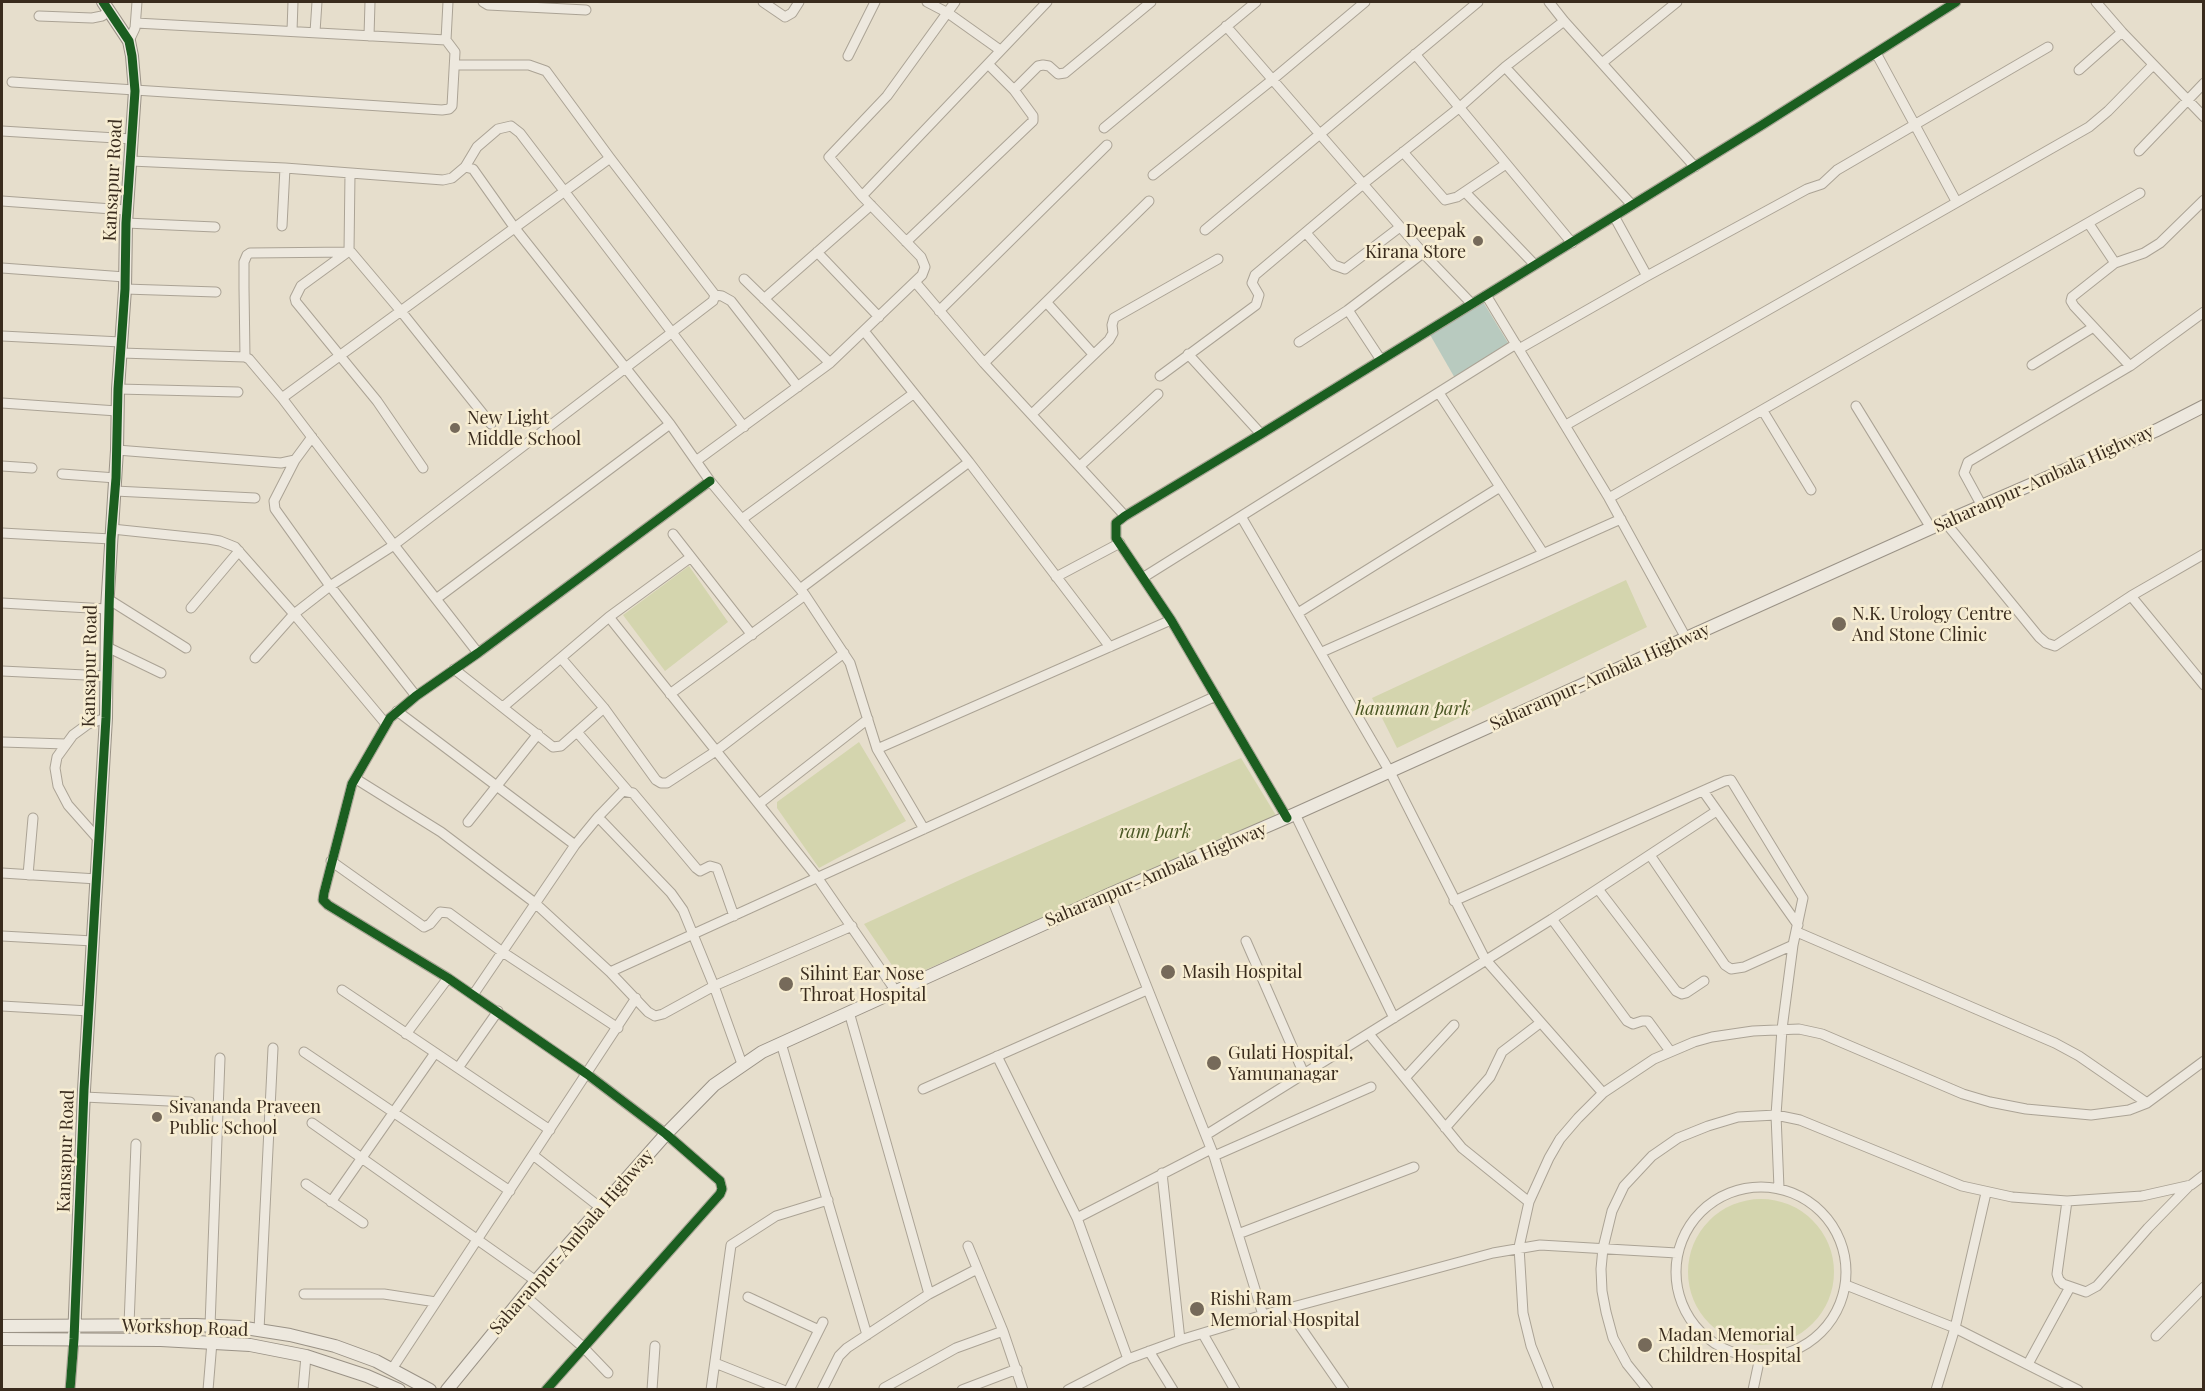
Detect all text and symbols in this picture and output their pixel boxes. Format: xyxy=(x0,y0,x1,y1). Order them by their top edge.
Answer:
street label: Kansapur Road xyxy=(99,118,127,242)
place label: Deepak Kirana Store xyxy=(1365,220,1466,262)
marker: Deepak Kirana Store xyxy=(1471,234,1485,248)
place label: New Light Middle School xyxy=(467,407,581,450)
marker: New Light Middle School xyxy=(448,421,462,435)
street label: Saharanpur-Ambala Highway xyxy=(1930,421,2158,537)
place label: N.K. Urology Centre And Stone Clinic xyxy=(1852,603,2012,646)
street label: Kansapur Road xyxy=(78,604,102,728)
marker: N.K. Urology Centre And Stone Clinic xyxy=(1830,615,1848,633)
street label: Saharanpur-Ambala Highway xyxy=(1486,619,1714,735)
park label: hanuman park xyxy=(1356,698,1470,720)
street label: Saharanpur-Ambala Highway xyxy=(1042,818,1270,932)
park label: ram park xyxy=(1119,821,1191,843)
place label: Masih Hospital xyxy=(1182,961,1302,983)
place label: Sihint Ear Nose Throat Hospital xyxy=(800,963,926,1006)
marker: Masih Hospital xyxy=(1159,963,1177,981)
marker: Sihint Ear Nose Throat Hospital xyxy=(777,975,795,993)
place label: Gulati Hospital, Yamunanagar xyxy=(1228,1042,1353,1084)
marker: Gulati Hospital, Yamunanagar xyxy=(1205,1054,1223,1072)
street label: Kansapur Road xyxy=(53,1089,79,1213)
place label: Sivananda Praveen Public School xyxy=(169,1096,321,1138)
marker: Sivananda Praveen Public School xyxy=(150,1110,164,1124)
street label: Saharanpur-Ambala Highway xyxy=(485,1145,659,1339)
place label: Rishi Ram Memorial Hospital xyxy=(1210,1288,1360,1330)
marker: Rishi Ram Memorial Hospital xyxy=(1188,1300,1206,1318)
street label: Workshop Road xyxy=(121,1315,249,1341)
place label: Madan Memorial Children Hospital xyxy=(1658,1324,1801,1366)
marker: Madan Memorial Children Hospital xyxy=(1636,1336,1654,1354)

